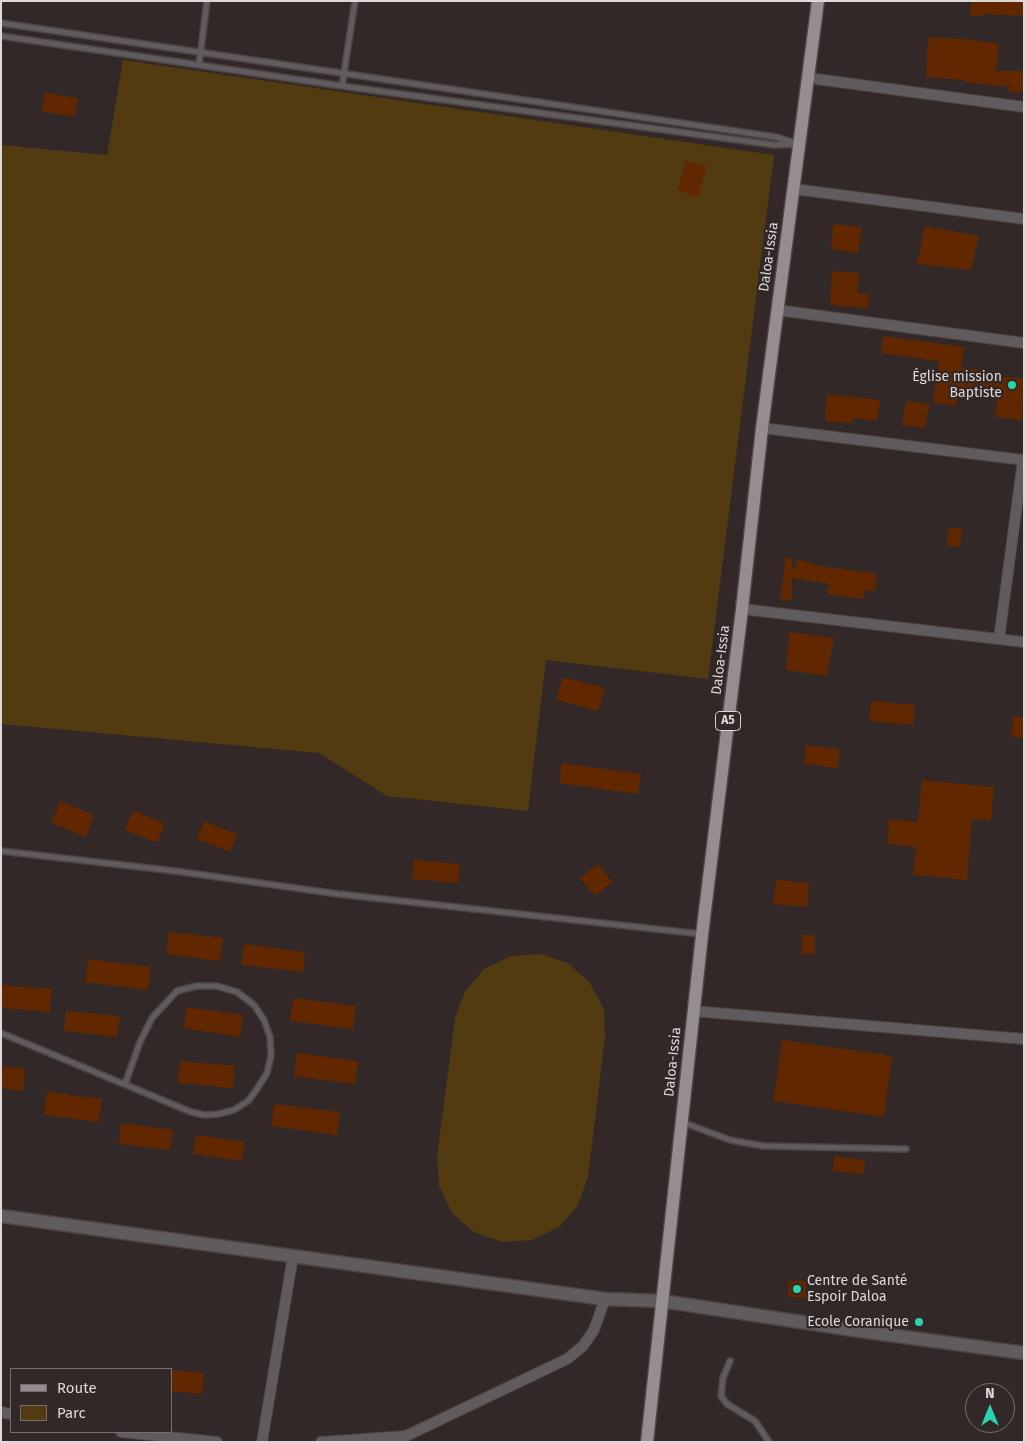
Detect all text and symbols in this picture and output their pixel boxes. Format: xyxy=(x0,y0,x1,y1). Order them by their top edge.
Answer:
street label: Daloa-Issia xyxy=(756,221,782,293)
place label: Église mission Baptiste xyxy=(912,369,1002,402)
marker: Église mission Baptiste xyxy=(1006,379,1018,391)
street label: Daloa-Issia xyxy=(708,624,734,696)
road number: A5 xyxy=(716,711,740,730)
street label: Daloa-Issia xyxy=(661,1026,685,1098)
place label: Centre de Santé Espoir Daloa xyxy=(807,1273,907,1305)
marker: Centre de Santé Espoir Daloa xyxy=(791,1283,803,1295)
place label: Ecole Coranique xyxy=(807,1314,909,1330)
marker: Ecole Coranique xyxy=(913,1316,925,1328)
legend xyxy=(10,1368,172,1433)
text: Route xyxy=(57,1379,97,1397)
north arrow xyxy=(965,1383,1015,1433)
text: N xyxy=(985,1385,995,1402)
text: Parc xyxy=(57,1404,86,1422)

